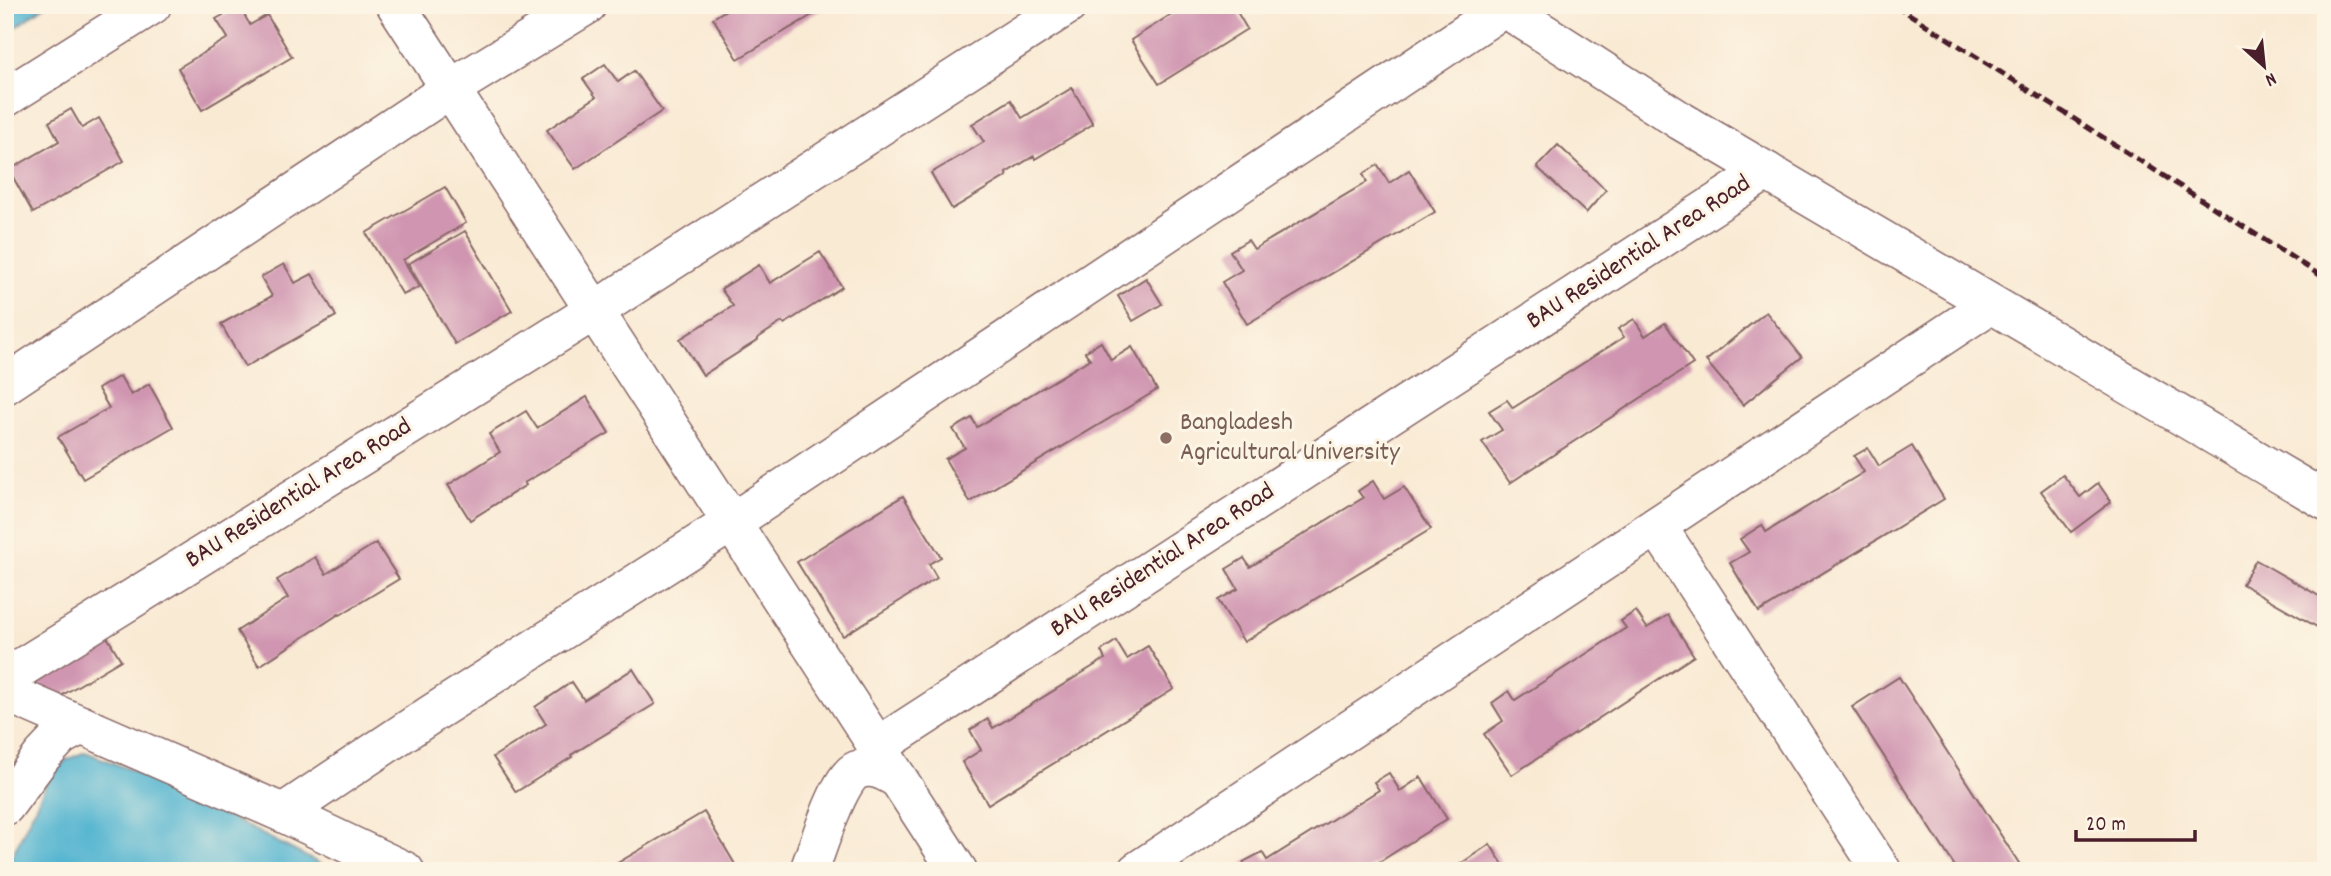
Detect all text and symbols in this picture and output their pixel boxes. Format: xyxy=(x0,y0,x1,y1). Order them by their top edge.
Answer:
north arrow xyxy=(2230,32,2300,102)
text: N xyxy=(2260,64,2280,92)
street label: BAU Residential Area Road xyxy=(1519,166,1759,340)
place label: Bangladesh Agricultural University xyxy=(1180,405,1400,472)
street label: BAU Residential Area Road xyxy=(178,409,420,579)
marker: Bangladesh Agricultural University xyxy=(1158,430,1174,446)
street label: BAU Residential Area Road xyxy=(1043,474,1283,648)
scale bar xyxy=(2076,799,2194,843)
text: 20 m xyxy=(2086,811,2126,841)

